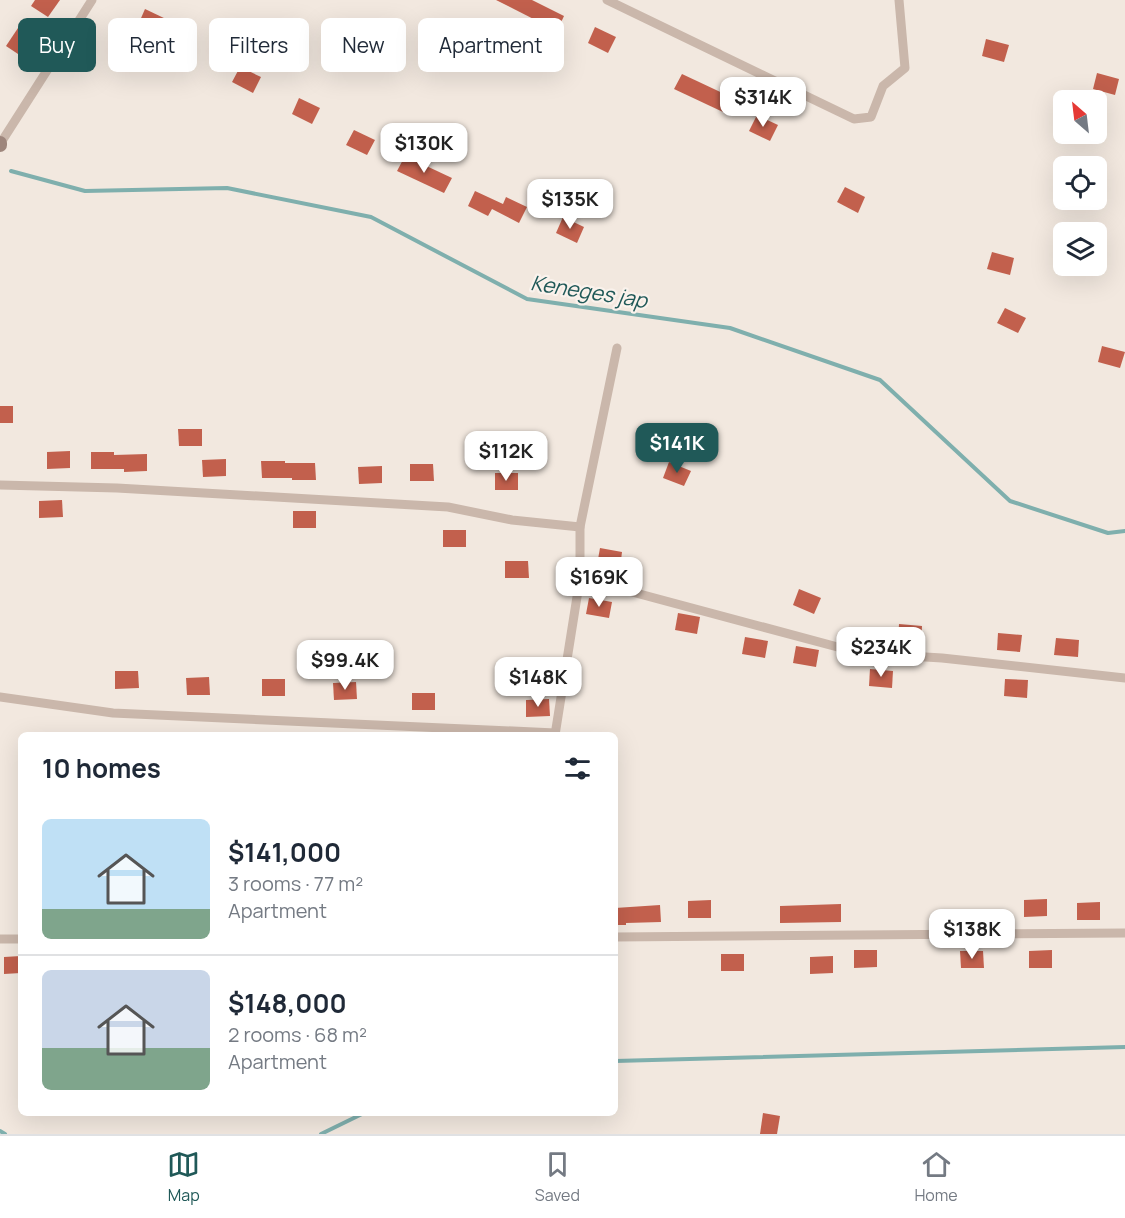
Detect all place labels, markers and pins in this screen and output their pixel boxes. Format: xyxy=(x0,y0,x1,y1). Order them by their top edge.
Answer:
pin: $314K xyxy=(721,77,805,128)
pin: $130K xyxy=(382,123,466,174)
pin: $135K xyxy=(528,179,612,230)
pin: $141K xyxy=(635,423,719,474)
pin: $112K xyxy=(464,431,548,482)
pin: $169K xyxy=(557,557,641,608)
pin: $234K xyxy=(839,627,923,678)
pin: $99.4K xyxy=(296,640,394,691)
pin: $148K xyxy=(496,657,580,708)
pin: $138K xyxy=(930,909,1014,960)

